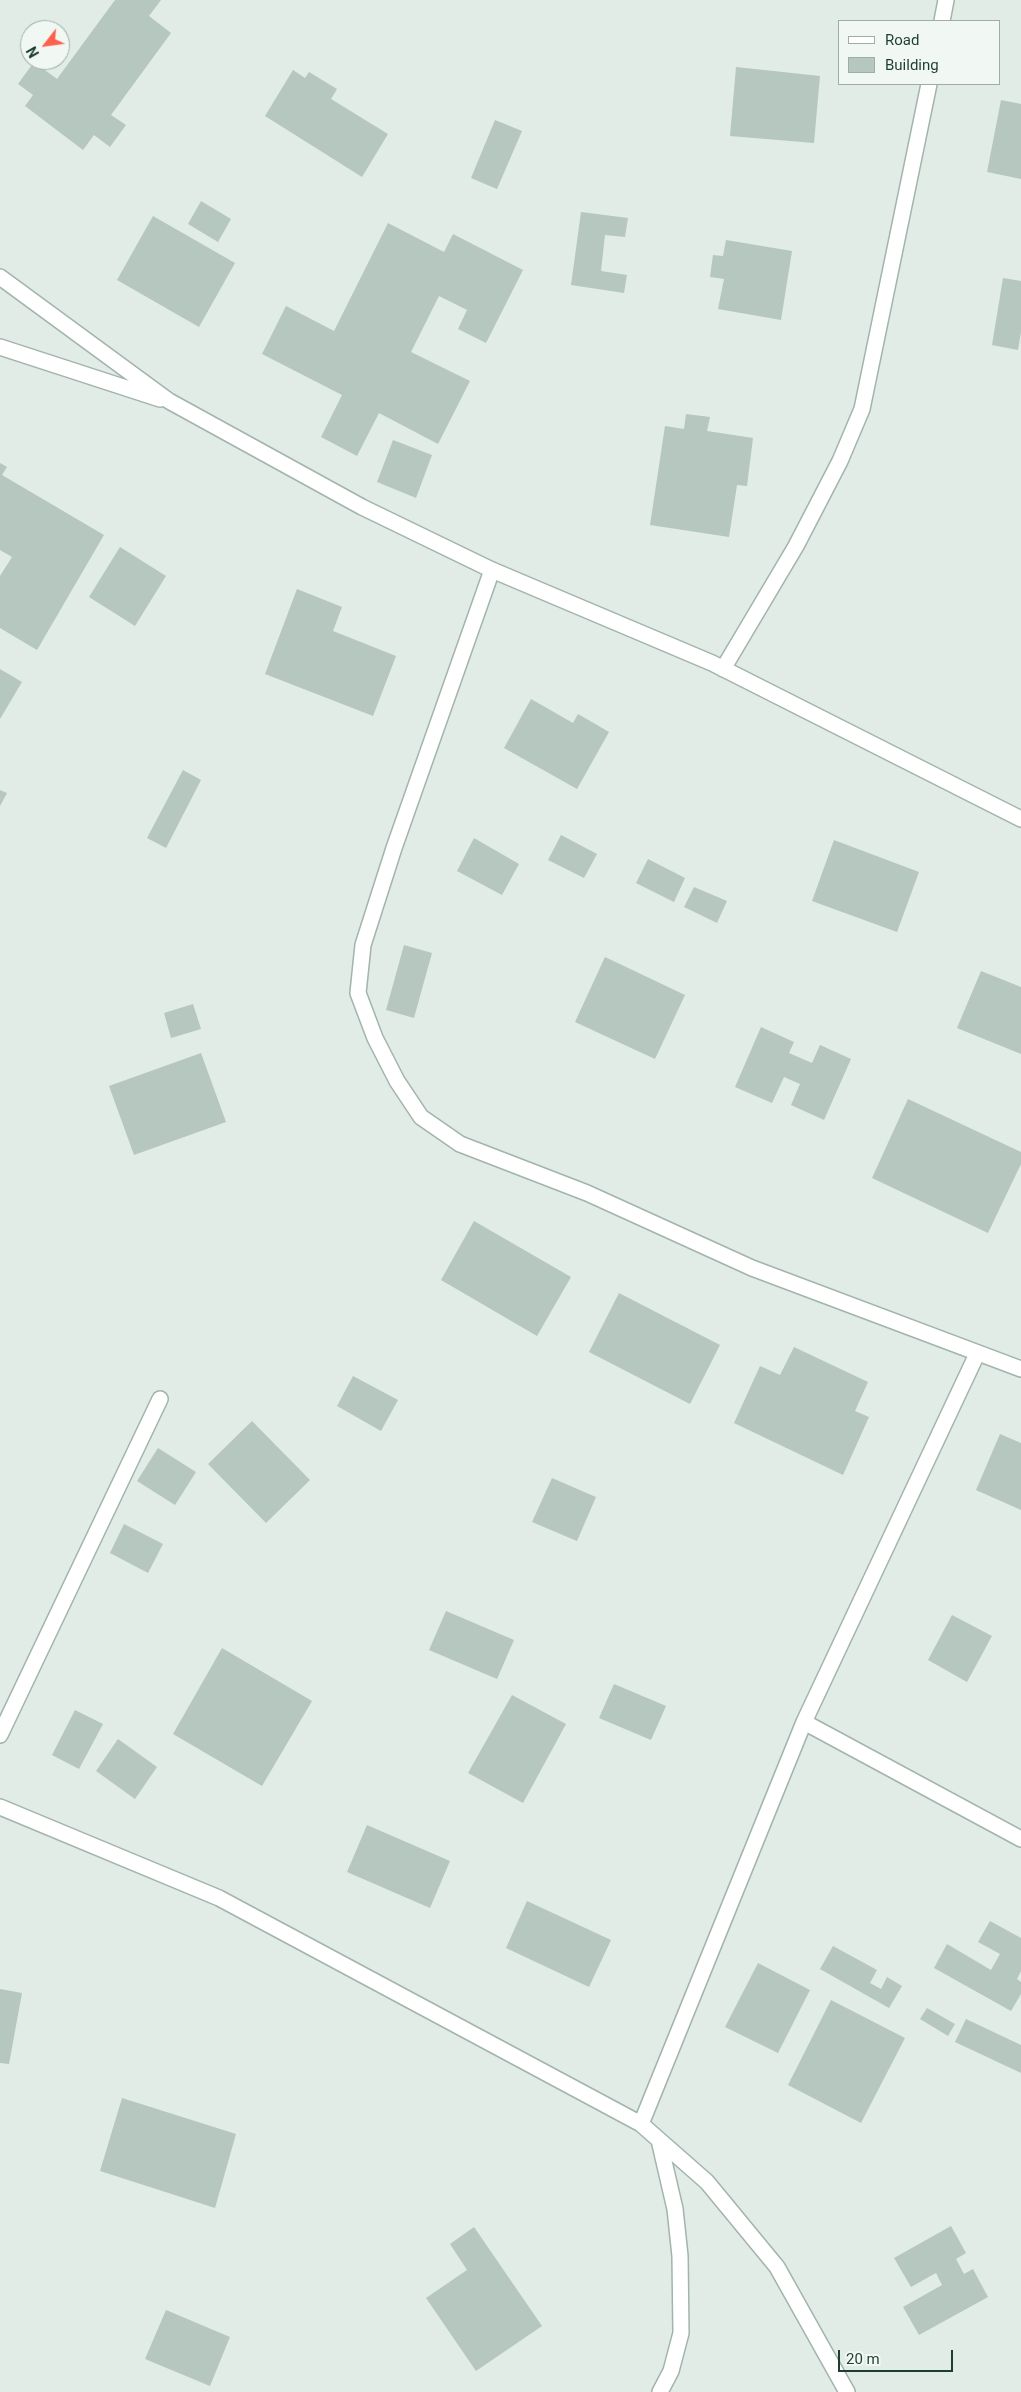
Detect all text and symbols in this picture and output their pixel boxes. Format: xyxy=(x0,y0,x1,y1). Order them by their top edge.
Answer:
north arrow xyxy=(20,20,70,70)
legend xyxy=(838,20,1001,85)
text: Road xyxy=(885,31,919,49)
text: N xyxy=(23,44,42,60)
text: Building xyxy=(885,56,939,74)
scale bar xyxy=(841,2340,956,2372)
text: 20 m xyxy=(846,2350,880,2368)

